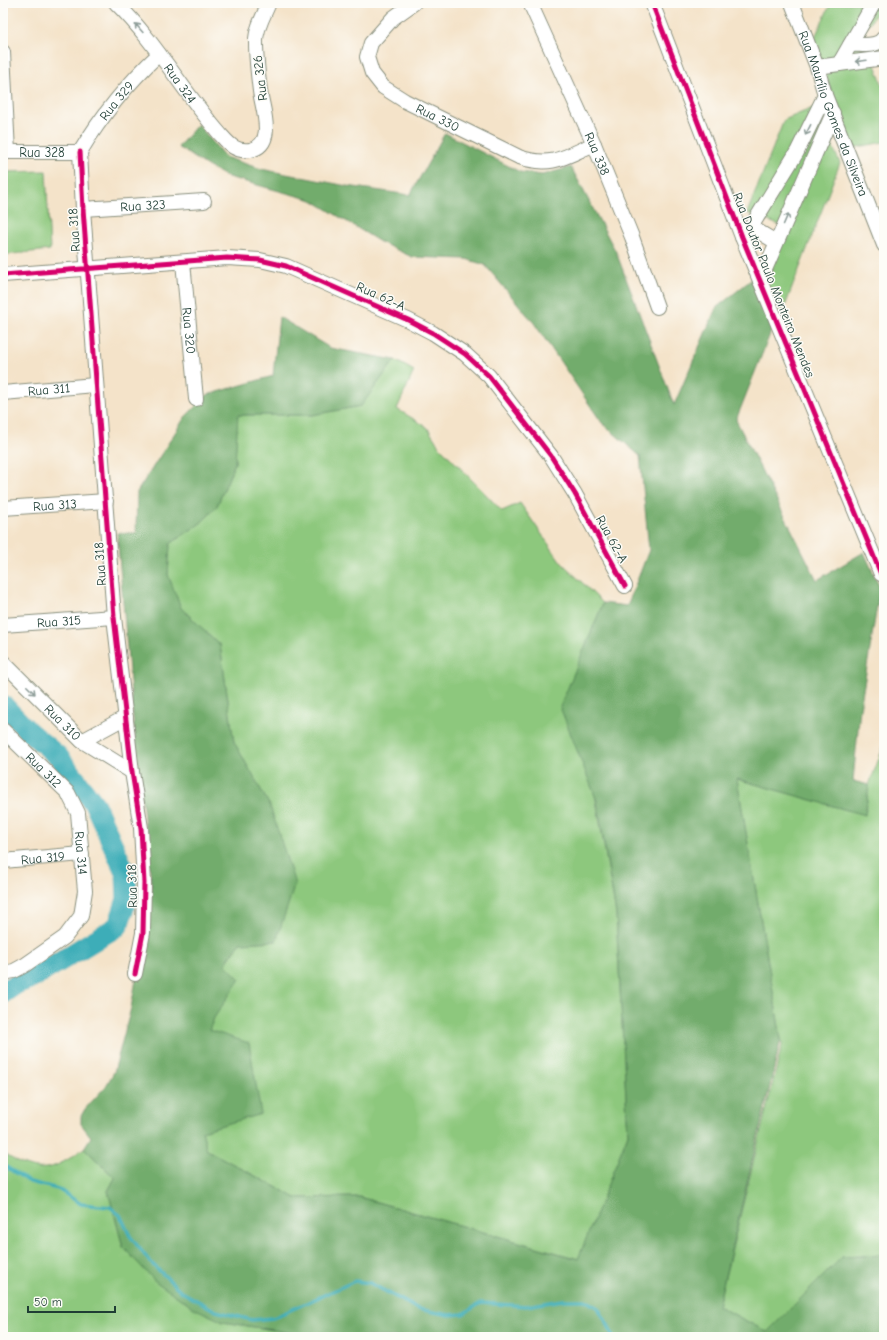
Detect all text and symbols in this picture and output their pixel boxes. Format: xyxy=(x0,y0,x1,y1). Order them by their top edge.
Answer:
one-way arrow xyxy=(135,23,144,33)
street label: Rua Maurílio Gomes da Silveira xyxy=(796,28,871,198)
street label: Rua 326 xyxy=(250,54,270,102)
one-way arrow xyxy=(855,57,868,65)
street label: Rua 324 xyxy=(161,60,200,106)
street label: Rua 329 xyxy=(96,78,136,123)
street label: Rua 330 xyxy=(414,100,462,134)
one-way arrow xyxy=(804,124,811,136)
street label: Rua 338 xyxy=(582,130,613,177)
street label: Rua 328 xyxy=(19,145,65,160)
street label: Rua Doutor Paulo Monteiro Mendes xyxy=(730,190,818,380)
street label: Rua 323 xyxy=(120,196,166,214)
street label: Rua 318 xyxy=(65,207,83,252)
one-way arrow xyxy=(783,214,791,226)
street label: Rua 62-A xyxy=(354,279,408,314)
street label: Rua 320 xyxy=(180,307,199,355)
street label: Rua 311 xyxy=(27,380,71,398)
street label: Rua 313 xyxy=(33,496,77,513)
street label: Rua 62-A xyxy=(593,513,631,566)
street label: Rua 318 xyxy=(91,541,109,586)
street label: Rua 315 xyxy=(36,612,81,630)
one-way arrow xyxy=(26,685,36,695)
street label: Rua 310 xyxy=(42,701,84,743)
street label: Rua 312 xyxy=(23,749,65,791)
street label: Rua 314 xyxy=(72,831,91,875)
street label: Rua 319 xyxy=(20,848,66,867)
street label: Rua 318 xyxy=(124,864,140,908)
scale bar xyxy=(28,1288,115,1314)
text: 50 m xyxy=(34,1295,62,1309)

